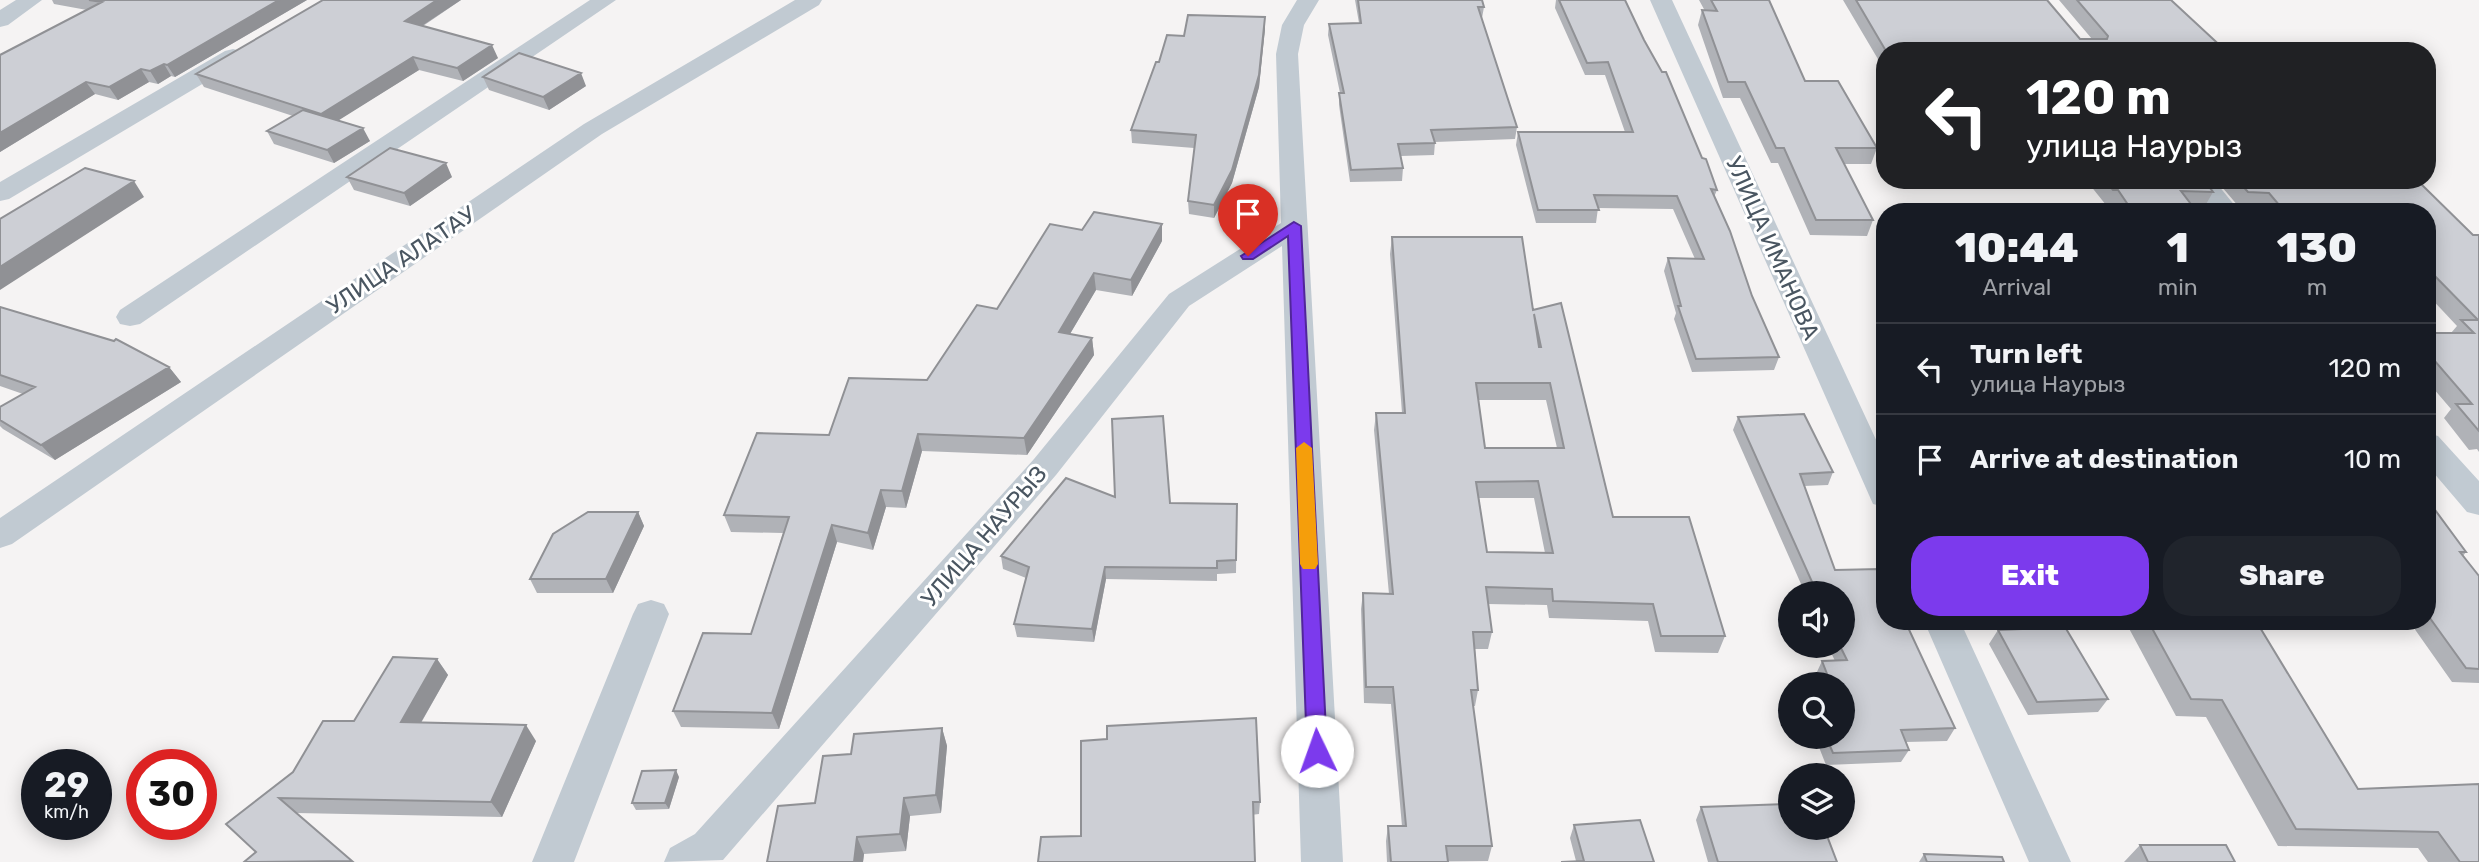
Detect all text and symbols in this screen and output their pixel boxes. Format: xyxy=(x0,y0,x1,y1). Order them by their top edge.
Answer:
text: 120 m xyxy=(2026,68,2171,126)
icon: left xyxy=(1911,70,2002,161)
text: улица Наурыз xyxy=(2026,127,2242,165)
street label: УЛИЦА ИМАНОВА xyxy=(1720,152,1826,344)
pin xyxy=(1218,184,1278,256)
icon: arrive xyxy=(1229,195,1267,233)
street label: УЛИЦА АЛАТАУ xyxy=(321,200,481,320)
text: 10:44 xyxy=(1955,223,2079,273)
text: 1 xyxy=(2167,223,2189,273)
text: 130 xyxy=(2277,223,2357,273)
text: Arrival xyxy=(1982,273,2051,301)
text: min xyxy=(2158,273,2198,301)
text: m xyxy=(2307,273,2327,301)
text: Turn left xyxy=(1970,339,2082,370)
icon: left xyxy=(1911,350,1949,388)
text: 120 m xyxy=(2329,353,2401,384)
text: улица Наурыз xyxy=(1970,370,2125,398)
icon: arrive xyxy=(1911,441,1949,479)
text: Arrive at destination xyxy=(1970,444,2238,475)
text: 10 m xyxy=(2344,444,2401,475)
street label: УЛИЦА НАУРЫЗ xyxy=(915,460,1053,612)
button: Exit xyxy=(1911,536,2149,616)
button: Share xyxy=(2163,536,2401,616)
map controls xyxy=(1778,581,1855,840)
button: sound xyxy=(1778,581,1855,658)
button: search xyxy=(1778,672,1855,749)
position arrow xyxy=(1280,714,1354,788)
speed limit sign: 30 xyxy=(126,749,217,840)
button: layers xyxy=(1778,763,1855,840)
text: 29 xyxy=(44,764,89,806)
text: km/h xyxy=(44,801,89,823)

